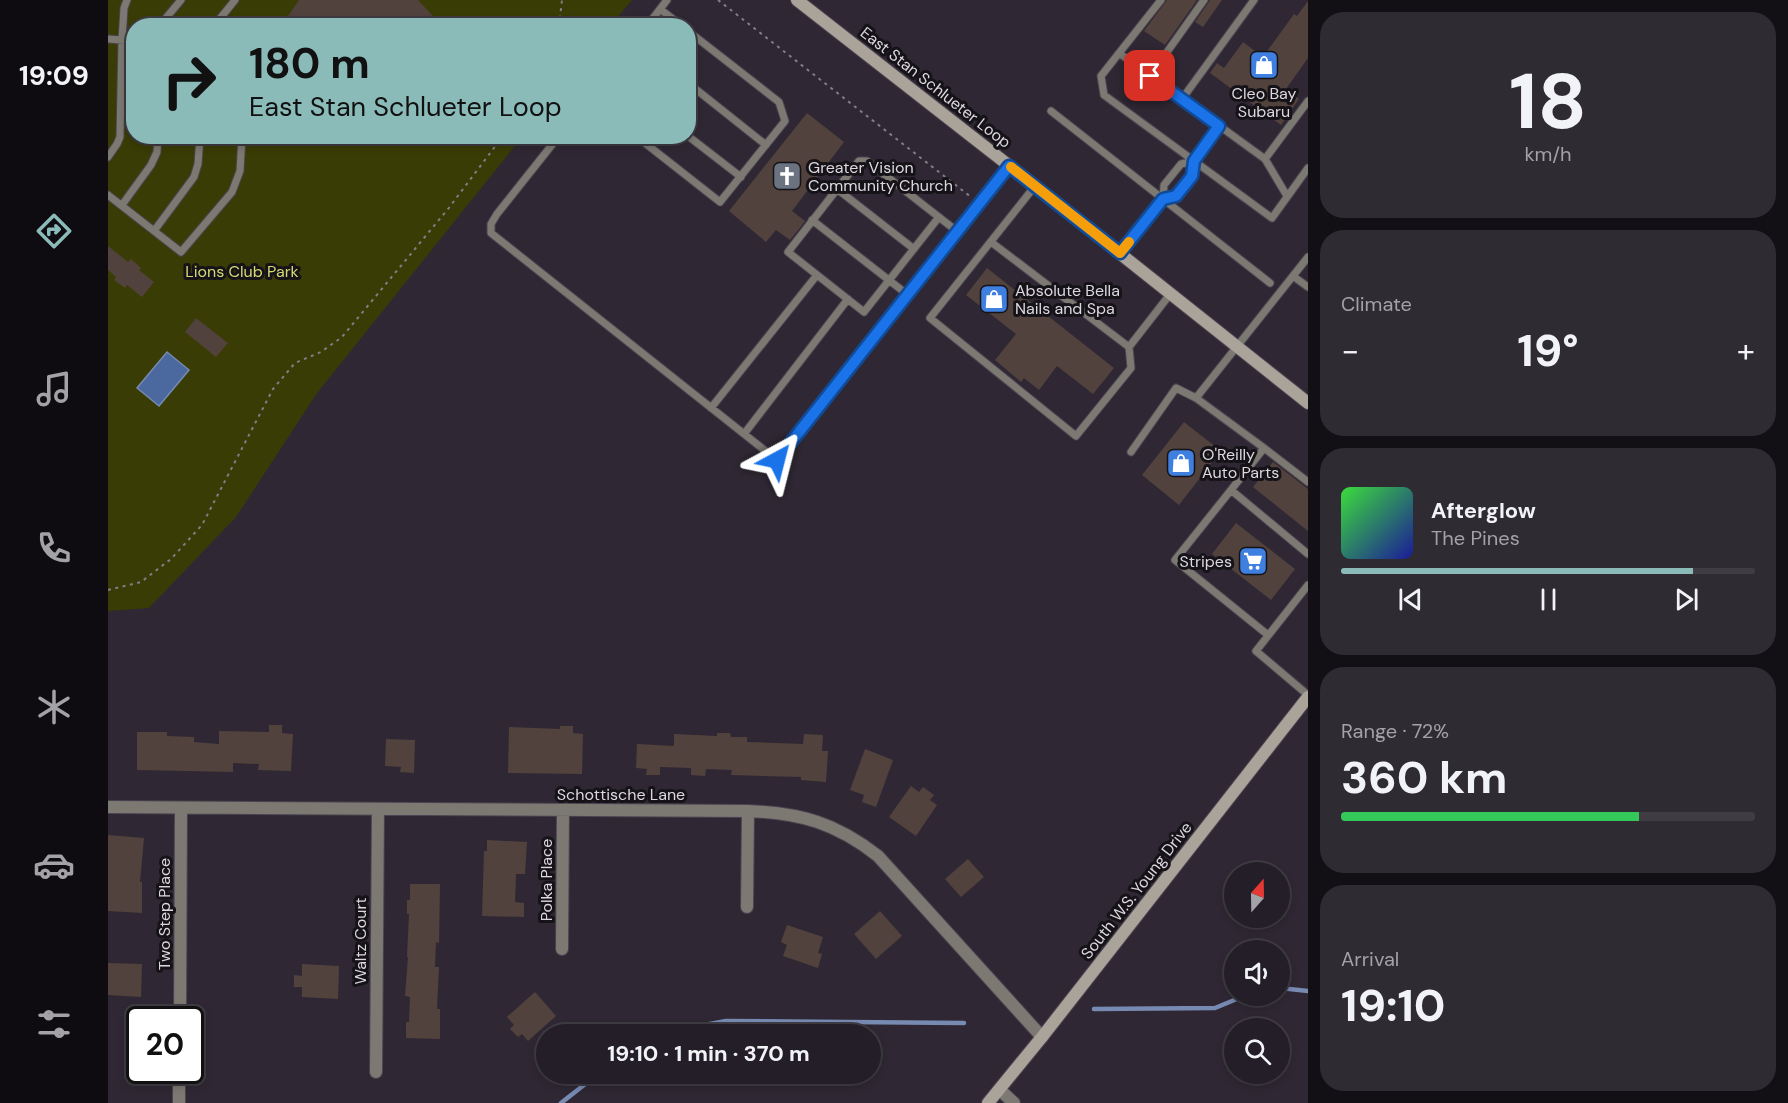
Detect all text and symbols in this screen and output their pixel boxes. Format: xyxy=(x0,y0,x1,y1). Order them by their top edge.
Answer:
street label: East Stan Schlueter Loop xyxy=(856,22,1015,153)
text: 180 m xyxy=(249,36,370,91)
icon: right xyxy=(150,42,228,120)
shop icon: Cleo Bay Subaru xyxy=(1248,49,1280,81)
pin xyxy=(1124,50,1175,101)
text: 18 xyxy=(1509,51,1587,152)
text: 19:09 xyxy=(19,58,89,93)
icon: arrive xyxy=(1133,59,1166,92)
place label: Cleo Bay Subaru xyxy=(1232,83,1297,122)
text: East Stan Schlueter Loop xyxy=(249,89,562,124)
text: km/h xyxy=(1524,141,1572,167)
place label: Greater Vision Community Church xyxy=(808,157,953,196)
church icon: Greater Vision Community Church xyxy=(771,160,803,192)
icon: directions xyxy=(33,210,75,252)
park label: Lions Club Park xyxy=(185,261,299,282)
place label: Absolute Bella Nails and Spa xyxy=(1015,280,1120,319)
shop icon: Absolute Bella Nails and Spa xyxy=(978,283,1010,315)
text: Climate xyxy=(1341,291,1412,317)
text: 19° xyxy=(1517,321,1579,380)
text: − xyxy=(1341,329,1359,372)
text: + xyxy=(1737,329,1755,372)
icon: music xyxy=(33,368,75,410)
position arrow xyxy=(745,428,809,492)
place label: O'Reilly Auto Parts xyxy=(1202,444,1279,483)
shop icon: O'Reilly Auto Parts xyxy=(1165,447,1197,479)
text: Afterglow xyxy=(1431,496,1536,525)
text: The Pines xyxy=(1431,525,1520,551)
icon: phone xyxy=(33,527,75,569)
supermarket icon: Stripes xyxy=(1237,545,1269,577)
place label: Stripes xyxy=(1180,551,1232,572)
icon: previous xyxy=(1394,583,1427,616)
icon: pause xyxy=(1532,583,1565,616)
icon: next xyxy=(1670,583,1703,616)
icon: climate xyxy=(33,686,75,728)
text: Range · 72% xyxy=(1341,718,1449,744)
text: 360 km xyxy=(1341,748,1507,807)
street label: Schottische Lane xyxy=(557,784,685,805)
street label: South W.S. Young Drive xyxy=(1076,817,1197,963)
street label: Polka Place xyxy=(536,839,557,921)
icon: car xyxy=(33,844,75,886)
street label: Two Step Place xyxy=(154,858,175,970)
north arrow xyxy=(1224,862,1290,928)
map controls xyxy=(1224,862,1290,1084)
street label: Waltz Court xyxy=(350,897,371,985)
button: sound xyxy=(1224,940,1290,1006)
text: Arrival xyxy=(1341,946,1399,972)
text: 19:10 xyxy=(1341,976,1445,1035)
icon: filters xyxy=(33,1003,75,1045)
speed limit sign: 20 xyxy=(126,1006,204,1084)
button: search xyxy=(1224,1018,1290,1084)
text: 19:10 · 1 min · 370 m xyxy=(607,1039,810,1068)

